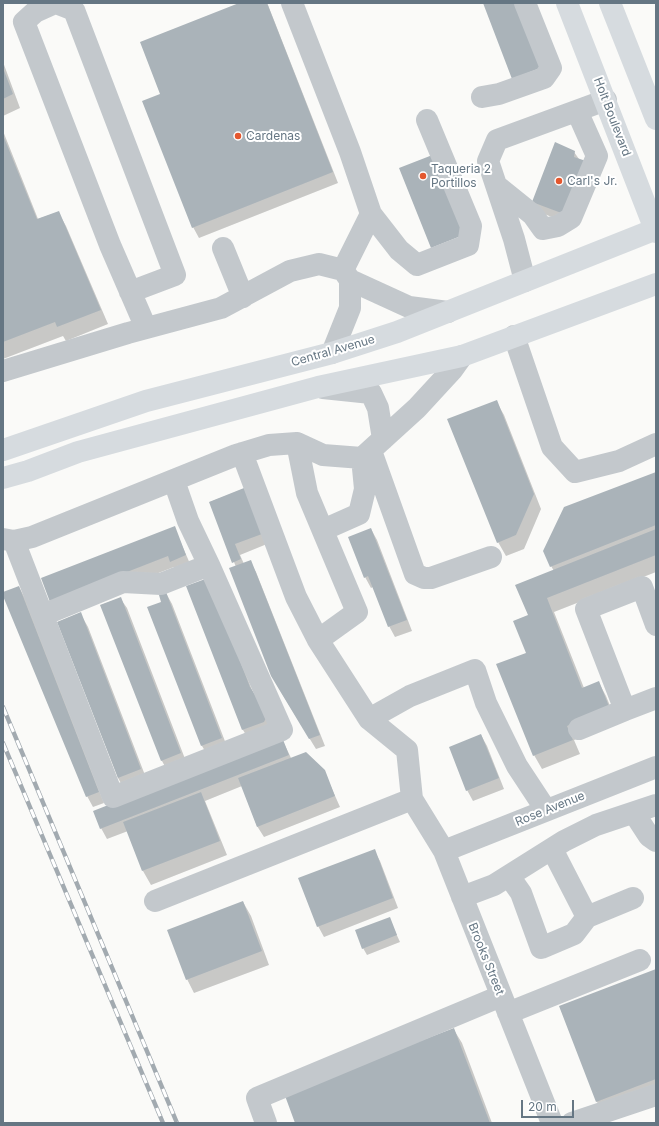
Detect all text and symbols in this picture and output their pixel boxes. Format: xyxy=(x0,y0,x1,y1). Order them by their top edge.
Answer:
street label: Holt Boulevard xyxy=(590,75,634,159)
place label: Cardenas xyxy=(246,129,300,143)
marker: Cardenas xyxy=(233,131,243,141)
place label: Taqueria 2 Portillos xyxy=(431,162,491,190)
marker: Taqueria 2 Portillos xyxy=(418,171,428,181)
place label: Carl's Jr. xyxy=(567,174,617,188)
marker: Carl's Jr. xyxy=(554,176,564,186)
street label: Central Avenue xyxy=(289,332,377,370)
street label: Rose Avenue xyxy=(513,789,587,829)
street label: Brooks Street xyxy=(465,921,507,997)
scale bar xyxy=(523,1092,576,1118)
text: 20 m xyxy=(528,1099,557,1114)

